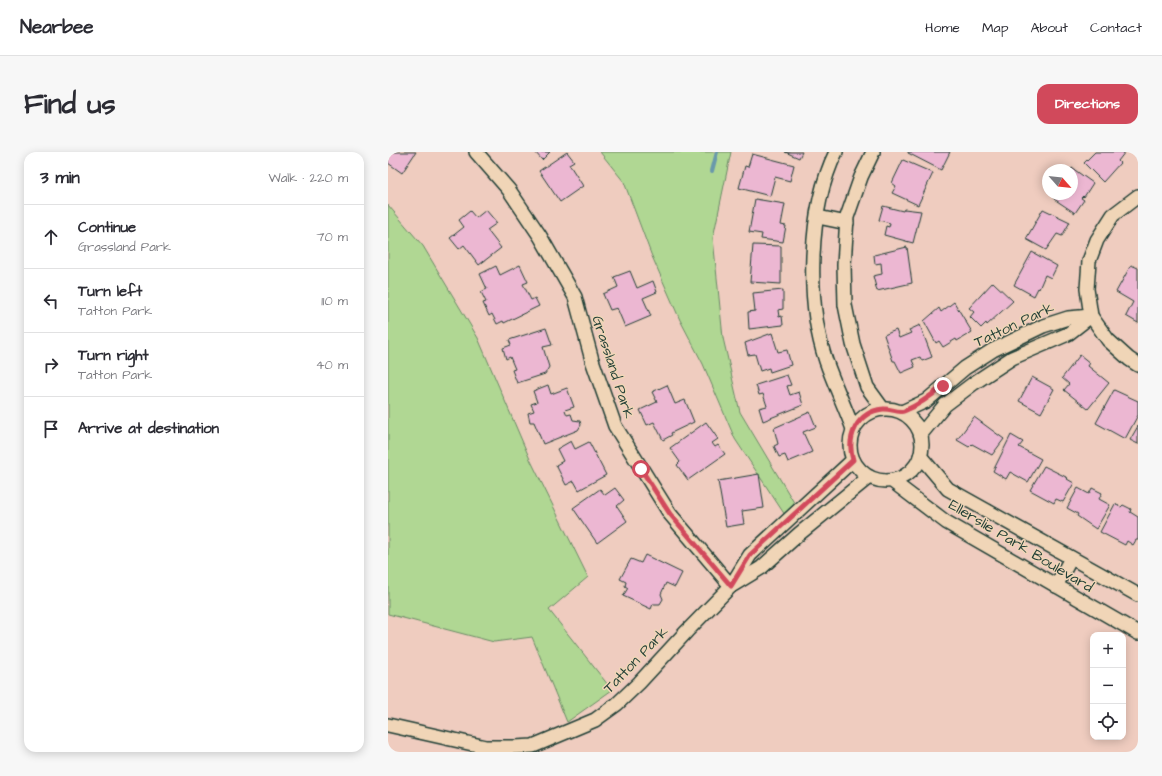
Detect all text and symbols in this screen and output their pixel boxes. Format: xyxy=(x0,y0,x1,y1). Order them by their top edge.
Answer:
text: Nearbee xyxy=(20,14,94,41)
text: Home xyxy=(925,18,960,38)
text: Map xyxy=(982,18,1008,38)
text: About xyxy=(1030,18,1068,38)
text: Contact xyxy=(1090,18,1142,38)
button: Directions xyxy=(1037,84,1138,124)
text: Find us xyxy=(24,85,115,124)
north arrow xyxy=(1042,164,1078,200)
text: 3 min xyxy=(40,166,80,190)
text: Walk · 220 m xyxy=(268,169,348,187)
text: Continue xyxy=(78,217,136,238)
icon: ahead xyxy=(40,226,62,248)
text: 70 m xyxy=(316,228,348,246)
text: Grassland Park xyxy=(78,238,171,256)
text: Turn left xyxy=(78,281,142,302)
icon: left xyxy=(40,290,62,312)
text: 110 m xyxy=(321,292,348,310)
street label: Tatton Park xyxy=(971,297,1057,353)
text: Tatton Park xyxy=(78,302,152,320)
street label: Grassland Park xyxy=(586,313,640,421)
text: Turn right xyxy=(78,345,149,366)
icon: right xyxy=(40,354,62,376)
text: 40 m xyxy=(316,356,348,374)
text: Tatton Park xyxy=(78,366,152,384)
route end xyxy=(934,377,952,395)
icon: arrive xyxy=(40,418,62,440)
text: Arrive at destination xyxy=(78,418,219,439)
route start xyxy=(632,460,650,478)
street label: Ellerslie Park Boulevard xyxy=(945,494,1098,598)
street label: Tatton Park xyxy=(599,622,673,698)
map controls xyxy=(1090,632,1126,740)
button: + xyxy=(1090,632,1126,668)
button: − xyxy=(1090,668,1126,704)
button: locate xyxy=(1090,704,1126,740)

